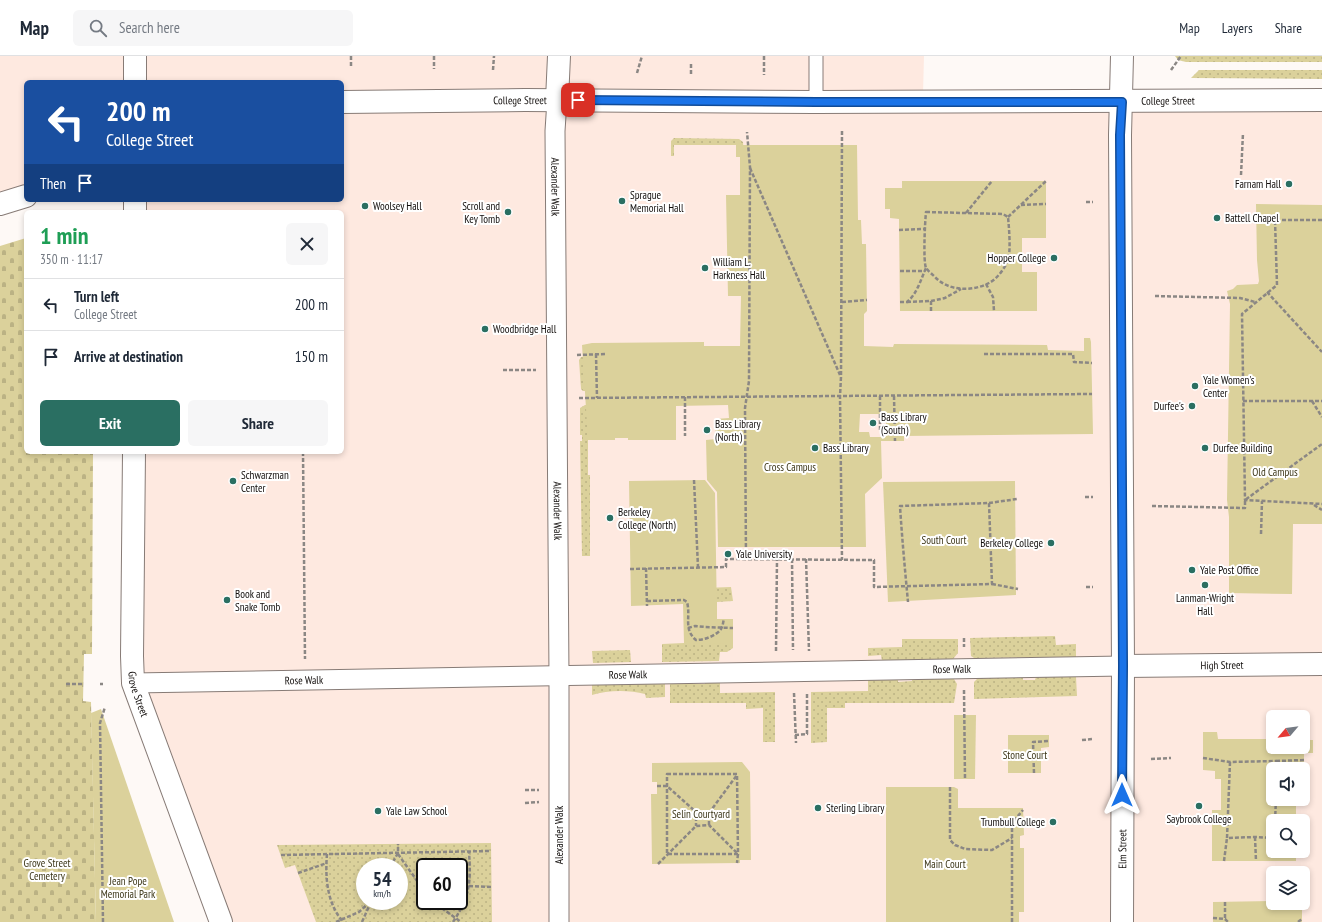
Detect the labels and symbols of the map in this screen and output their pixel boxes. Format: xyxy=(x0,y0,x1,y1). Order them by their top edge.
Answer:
pin xyxy=(561,83,595,117)
street label: College Street xyxy=(493,93,547,107)
street label: College Street xyxy=(1141,94,1195,108)
street label: Alexander Walk xyxy=(548,158,563,217)
place label: Farnam Hall xyxy=(1235,177,1281,191)
marker: Farnam Hall xyxy=(1284,179,1294,189)
place label: Sprague Memorial Hall xyxy=(630,188,684,215)
marker: Sprague Memorial Hall xyxy=(617,196,627,206)
place label: Woolsey Hall xyxy=(373,199,422,213)
place label: Scroll and Key Tomb xyxy=(462,199,500,226)
marker: Woolsey Hall xyxy=(360,201,370,211)
marker: Scroll and Key Tomb xyxy=(503,207,513,217)
place label: Battell Chapel xyxy=(1225,211,1279,225)
marker: Battell Chapel xyxy=(1212,213,1222,223)
place label: Hopper College xyxy=(988,251,1046,265)
marker: Hopper College xyxy=(1049,253,1059,263)
place label: William L. Harkness Hall xyxy=(713,255,766,282)
marker: William L. Harkness Hall xyxy=(700,263,710,273)
place label: Woodbridge Hall xyxy=(493,322,557,336)
marker: Woodbridge Hall xyxy=(480,324,490,334)
place label: Yale Women's Center xyxy=(1203,373,1255,400)
marker: Yale Women's Center xyxy=(1190,381,1200,391)
place label: Durfee's xyxy=(1154,399,1184,413)
marker: Durfee's xyxy=(1187,401,1197,411)
place label: Bass Library (South) xyxy=(881,410,928,437)
place label: Bass Library (North) xyxy=(715,417,762,444)
marker: Bass Library (South) xyxy=(868,418,878,428)
marker: Bass Library (North) xyxy=(702,425,712,435)
place label: Bass Library xyxy=(823,441,870,455)
place label: Durfee Building xyxy=(1213,441,1273,455)
marker: Bass Library xyxy=(810,443,820,453)
marker: Durfee Building xyxy=(1200,443,1210,453)
park label: Cross Campus xyxy=(764,460,816,474)
park label: Old Campus xyxy=(1252,465,1298,479)
place label: Schwarzman Center xyxy=(241,468,289,495)
marker: Schwarzman Center xyxy=(228,476,238,486)
street label: Alexander Walk xyxy=(551,482,565,541)
place label: Berkeley College (North) xyxy=(618,505,676,532)
marker: Berkeley College (North) xyxy=(605,513,615,523)
park label: South Court xyxy=(922,533,967,547)
place label: Berkeley College xyxy=(980,536,1043,550)
marker: Berkeley College xyxy=(1046,538,1056,548)
place label: Yale University xyxy=(736,547,793,561)
marker: Yale University xyxy=(723,549,733,559)
place label: Yale Post Office xyxy=(1200,563,1259,577)
marker: Yale Post Office xyxy=(1187,565,1197,575)
marker: Lanman-Wright Hall xyxy=(1200,580,1210,590)
place label: Book and Snake Tomb xyxy=(235,587,280,614)
place label: Lanman-Wright Hall xyxy=(1176,591,1234,618)
marker: Book and Snake Tomb xyxy=(222,595,232,605)
street label: High Street xyxy=(1200,658,1244,672)
street label: Rose Walk xyxy=(933,662,972,676)
street label: Rose Walk xyxy=(609,667,648,682)
street label: Grove Street xyxy=(126,671,152,719)
street label: Rose Walk xyxy=(285,673,324,687)
north arrow xyxy=(1266,710,1310,754)
park label: Stone Court xyxy=(1003,748,1047,762)
position arrow xyxy=(1101,774,1143,816)
place label: Sterling Library xyxy=(826,801,885,815)
marker: Saybrook College xyxy=(1194,801,1204,811)
marker: Sterling Library xyxy=(813,803,823,813)
place label: Yale Law School xyxy=(386,804,448,818)
street label: Alexander Walk xyxy=(552,805,566,864)
marker: Yale Law School xyxy=(373,806,383,816)
park label: Selin Courtyard xyxy=(672,807,730,821)
place label: Saybrook College xyxy=(1166,812,1232,826)
place label: Trumbull College xyxy=(981,815,1045,829)
marker: Trumbull College xyxy=(1048,817,1058,827)
street label: Elm Street xyxy=(1115,829,1129,869)
park label: Grove Street Cemetery xyxy=(24,856,70,883)
park label: Main Court xyxy=(924,857,966,871)
speed limit sign: 60 xyxy=(416,858,468,910)
park label: Jean Pope Memorial Park xyxy=(101,874,156,901)

